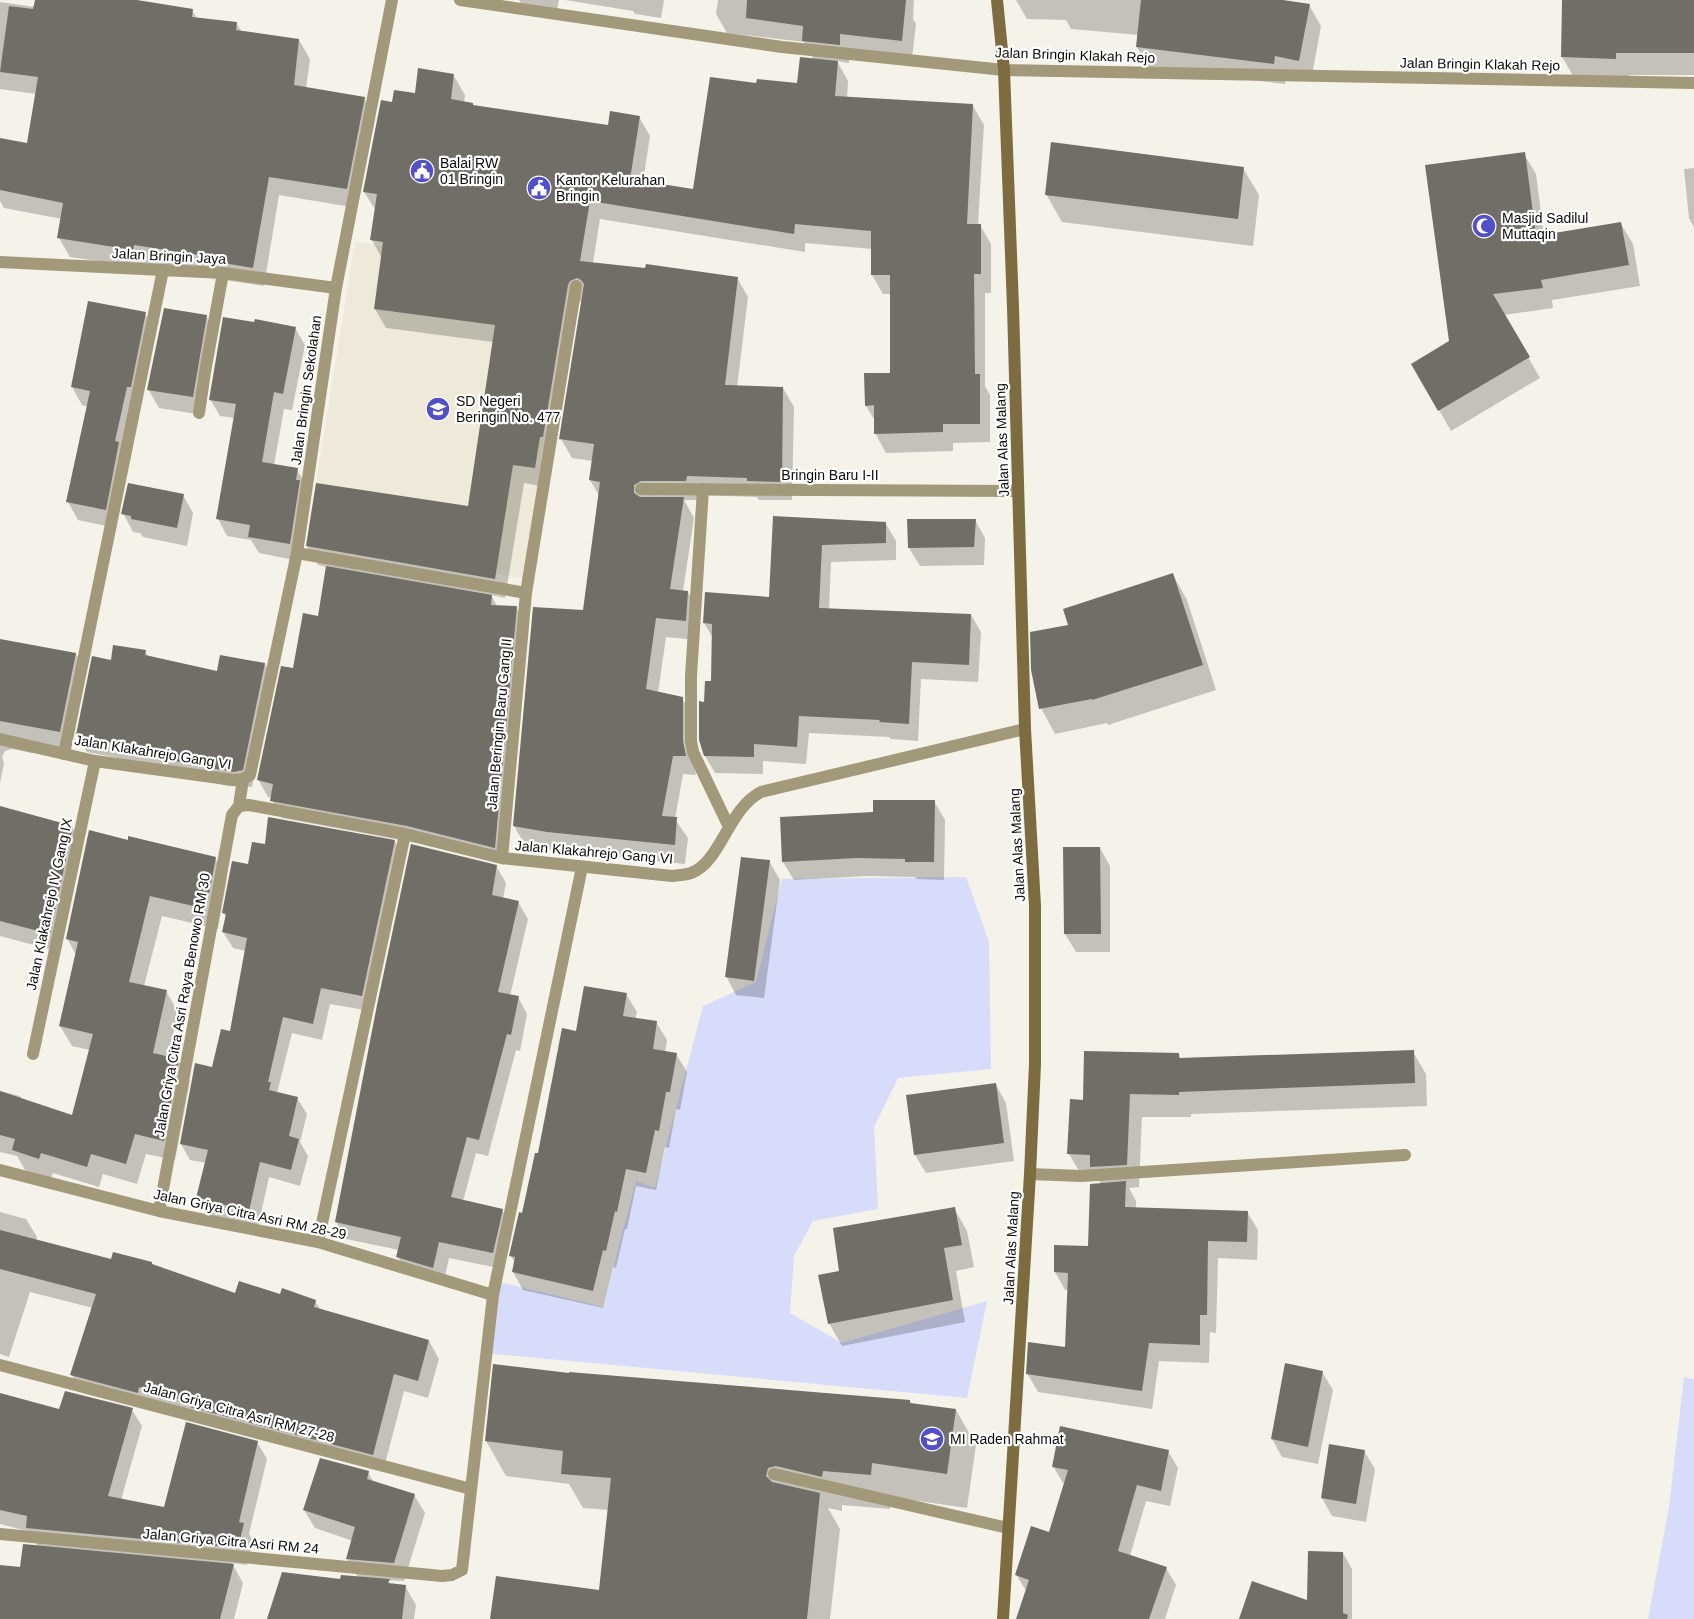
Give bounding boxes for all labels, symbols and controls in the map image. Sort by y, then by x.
street label: Jalan Bringin Klakah Rejo [995,44,1156,66]
street label: Jalan Bringin Klakah Rejo [1400,55,1560,73]
place label: Balai RW 01 Bringin [440,155,503,187]
public building icon: Balai RW 01 Bringin [409,158,435,184]
place label: Kantor Kelurahan Bringin [556,172,665,204]
public building icon: Kantor Kelurahan Bringin [526,175,552,201]
place label: Masjid Sadilul Muttaqin [1502,210,1588,242]
mosque icon: Masjid Sadilul Muttaqin [1471,213,1497,239]
street label: Jalan Bringin Jaya [111,245,227,267]
street label: Jalan Bringin Sekolahan [288,314,324,466]
street label: Jalan Alas Malang [992,383,1012,497]
place label: SD Negeri Beringin No. 477 [456,393,561,425]
school or university icon: SD Negeri Beringin No. 477 [425,396,451,422]
street label: Bringin Baru I-II [781,467,879,483]
street label: Jalan Beringin Baru Gang II [484,638,514,810]
street label: Jalan Klakahrejo Gang VI [73,732,233,772]
street label: Jalan Alas Malang [1006,788,1028,902]
street label: Jalan Klakahrejo IV Gang IX [23,816,75,992]
street label: Jalan Klakahrejo Gang VI [514,837,674,867]
street label: Jalan Griya Citra Asri Raya Benowo RM 30 [151,872,213,1138]
street label: Jalan Griya Citra Asri RM 28-29 [152,1186,348,1242]
street label: Jalan Alas Malang [1000,1191,1022,1305]
street label: Jalan Griya Citra Asri RM 27-28 [142,1379,336,1445]
school or university icon: MI Raden Rahmat [919,1426,945,1452]
place label: MI Raden Rahmat [950,1431,1064,1447]
street label: Jalan Griya Citra Asri RM 24 [142,1525,320,1557]

